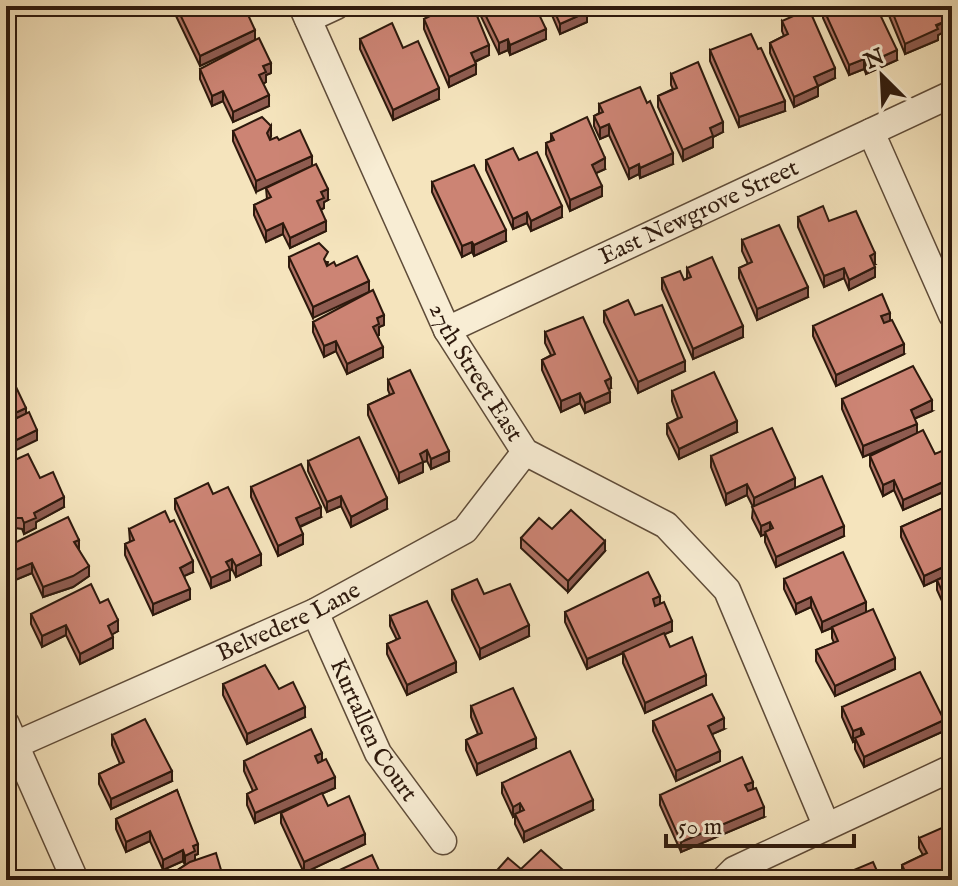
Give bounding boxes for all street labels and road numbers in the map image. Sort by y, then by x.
street label: East Newgrove Street [594,152,804,272]
street label: 27th Street East [422,299,530,448]
street label: Belvedere Lane [212,575,366,669]
street label: Kurtallen Court [322,654,424,808]

